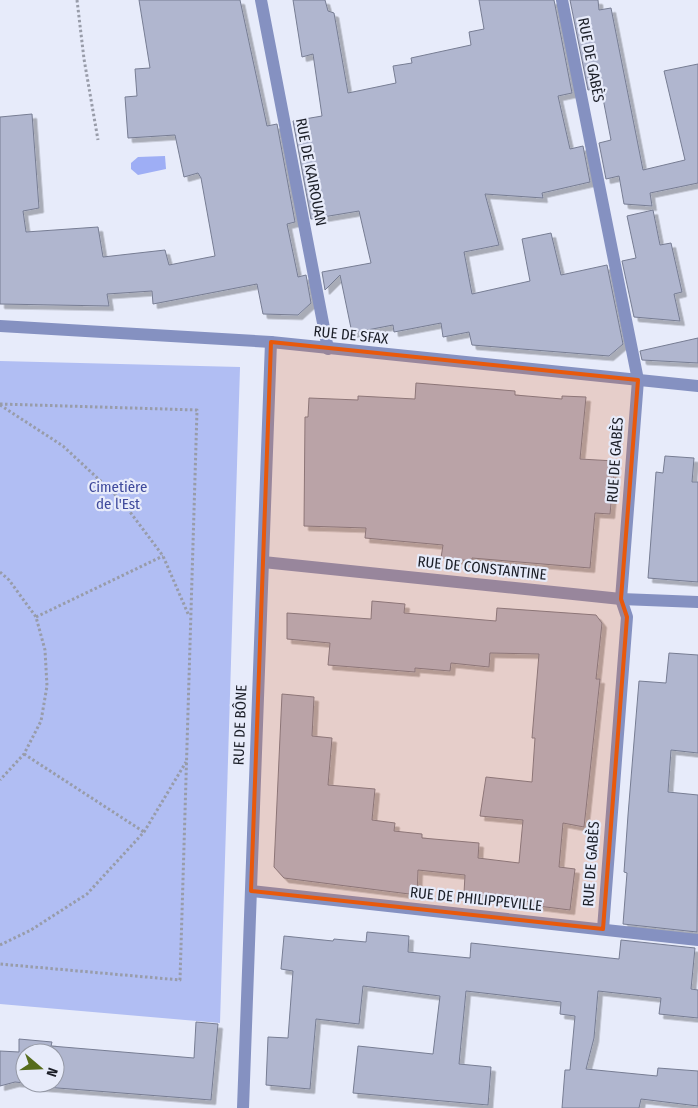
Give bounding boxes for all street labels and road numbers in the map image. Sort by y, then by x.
street label: RUE DE GABÈS [574,16,608,104]
street label: RUE DE KAIROUAN [292,116,330,228]
street label: RUE DE SFAX [313,322,390,348]
street label: RUE DE GABÈS [603,417,627,503]
street label: RUE DE CONSTANTINE [416,552,548,584]
street label: RUE DE BÔNE [230,684,250,766]
street label: RUE DE GABÈS [579,821,603,907]
street label: RUE DE PHILIPPEVILLE [409,883,543,915]

